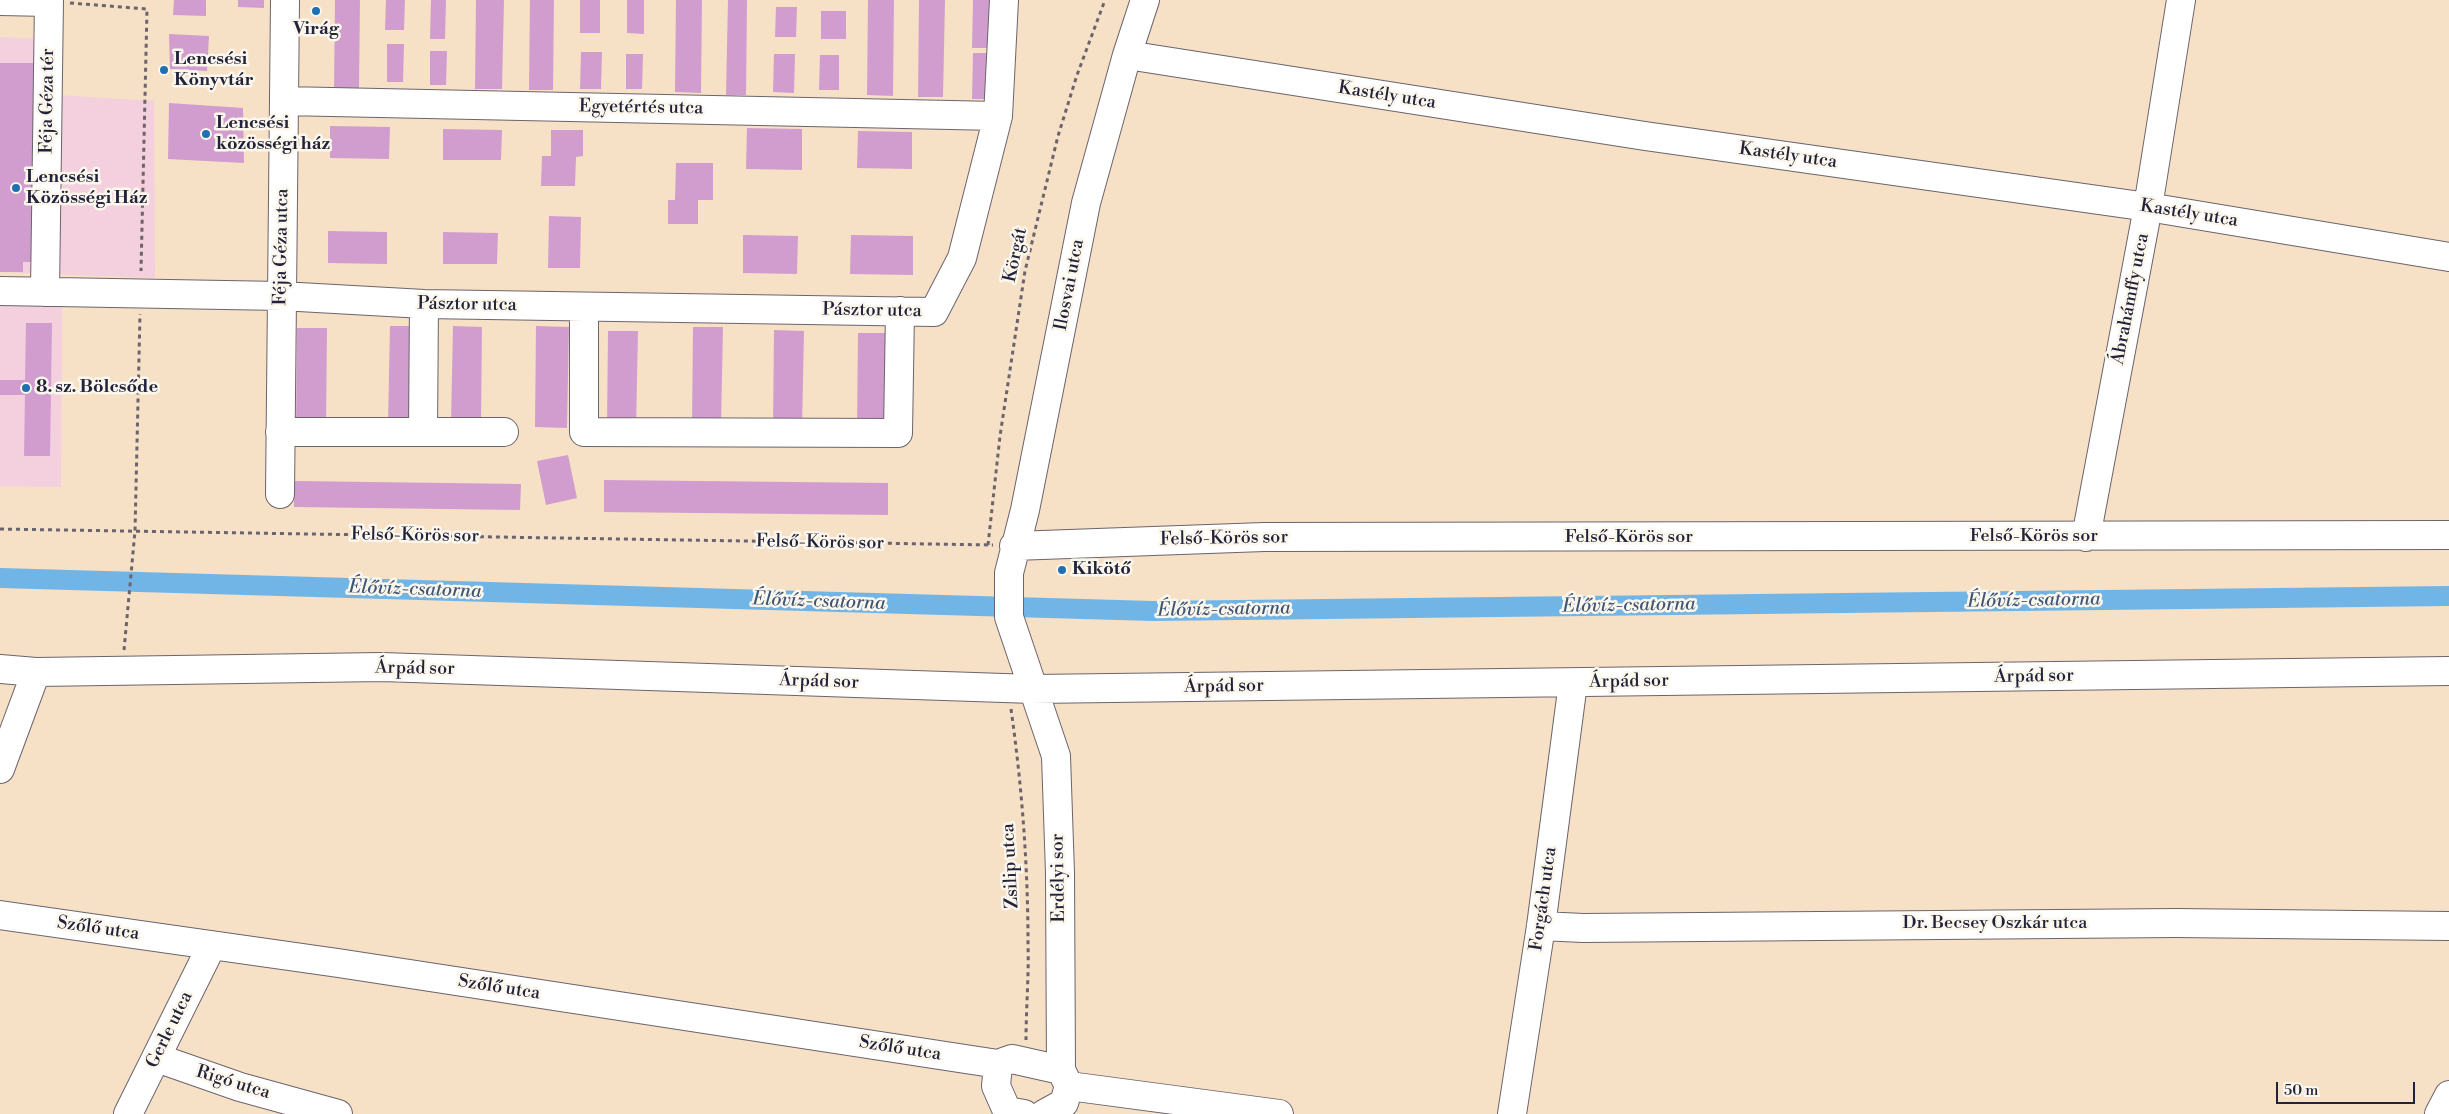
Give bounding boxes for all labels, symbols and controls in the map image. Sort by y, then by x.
marker: Virág [310,5,322,17]
place label: Virág [293,19,339,41]
street label: Féja Géza tér [36,48,60,154]
place label: Lencsési Könyvtár [174,49,254,92]
marker: Lencsési Könyvtár [158,64,170,76]
street label: Kastély utca [1337,78,1437,114]
street label: Egyetértés utca [579,96,703,120]
place label: Lencsési közösségi ház [216,113,330,156]
marker: Lencsési közösségi ház [200,128,212,140]
street label: Kastély utca [1738,138,1838,174]
place label: Lencsési Közösségi Ház [26,167,147,210]
marker: Lencsési Közösségi Ház [10,182,22,194]
street label: Féja Géza utca [270,188,294,306]
street label: Kastély utca [2139,196,2239,232]
street label: Körgát [1000,226,1032,284]
street label: Ábrahámffy utca [2108,231,2154,367]
street label: Ilosvai utca [1051,237,1089,333]
street label: Pásztor utca [417,293,517,317]
street label: Pásztor utca [822,299,922,323]
place label: 8. sz. Bölcsőde [36,377,158,399]
marker: 8. sz. Bölcsőde [20,382,32,394]
street label: Felső-Körös sor [351,524,479,548]
street label: Felső-Körös sor [1970,526,2098,548]
street label: Felső-Körös sor [1160,527,1288,551]
street label: Felső-Körös sor [1565,527,1693,549]
street label: Felső-Körös sor [756,531,884,555]
place label: Kikötő [1072,559,1131,581]
marker: Kikötő [1056,564,1068,576]
water label: Élővíz-csatorna [348,576,482,604]
water label: Élővíz-csatorna [752,588,886,616]
water label: Élővíz-csatorna [1967,588,2101,614]
water label: Élővíz-csatorna [1562,593,1696,619]
water label: Élővíz-csatorna [1157,597,1291,623]
street label: Árpád sor [375,658,455,680]
street label: Árpád sor [1994,666,2074,688]
street label: Árpád sor [779,670,859,694]
street label: Árpád sor [1589,671,1669,693]
street label: Árpád sor [1184,676,1264,698]
street label: Zsilip utca [998,823,1024,909]
street label: Erdélyi sor [1047,833,1071,923]
street label: Forgách utca [1526,846,1562,952]
street label: Szőlő utca [55,913,141,945]
street label: Dr. Becsey Oszkár utca [1903,913,2087,935]
street label: Szőlő utca [456,971,542,1005]
street label: Gerle utca [142,988,198,1072]
street label: Szőlő utca [857,1032,943,1066]
street label: Rigó utca [193,1062,273,1104]
scale bar [2279,1072,2418,1104]
text: 50 m [2284,1081,2318,1100]

